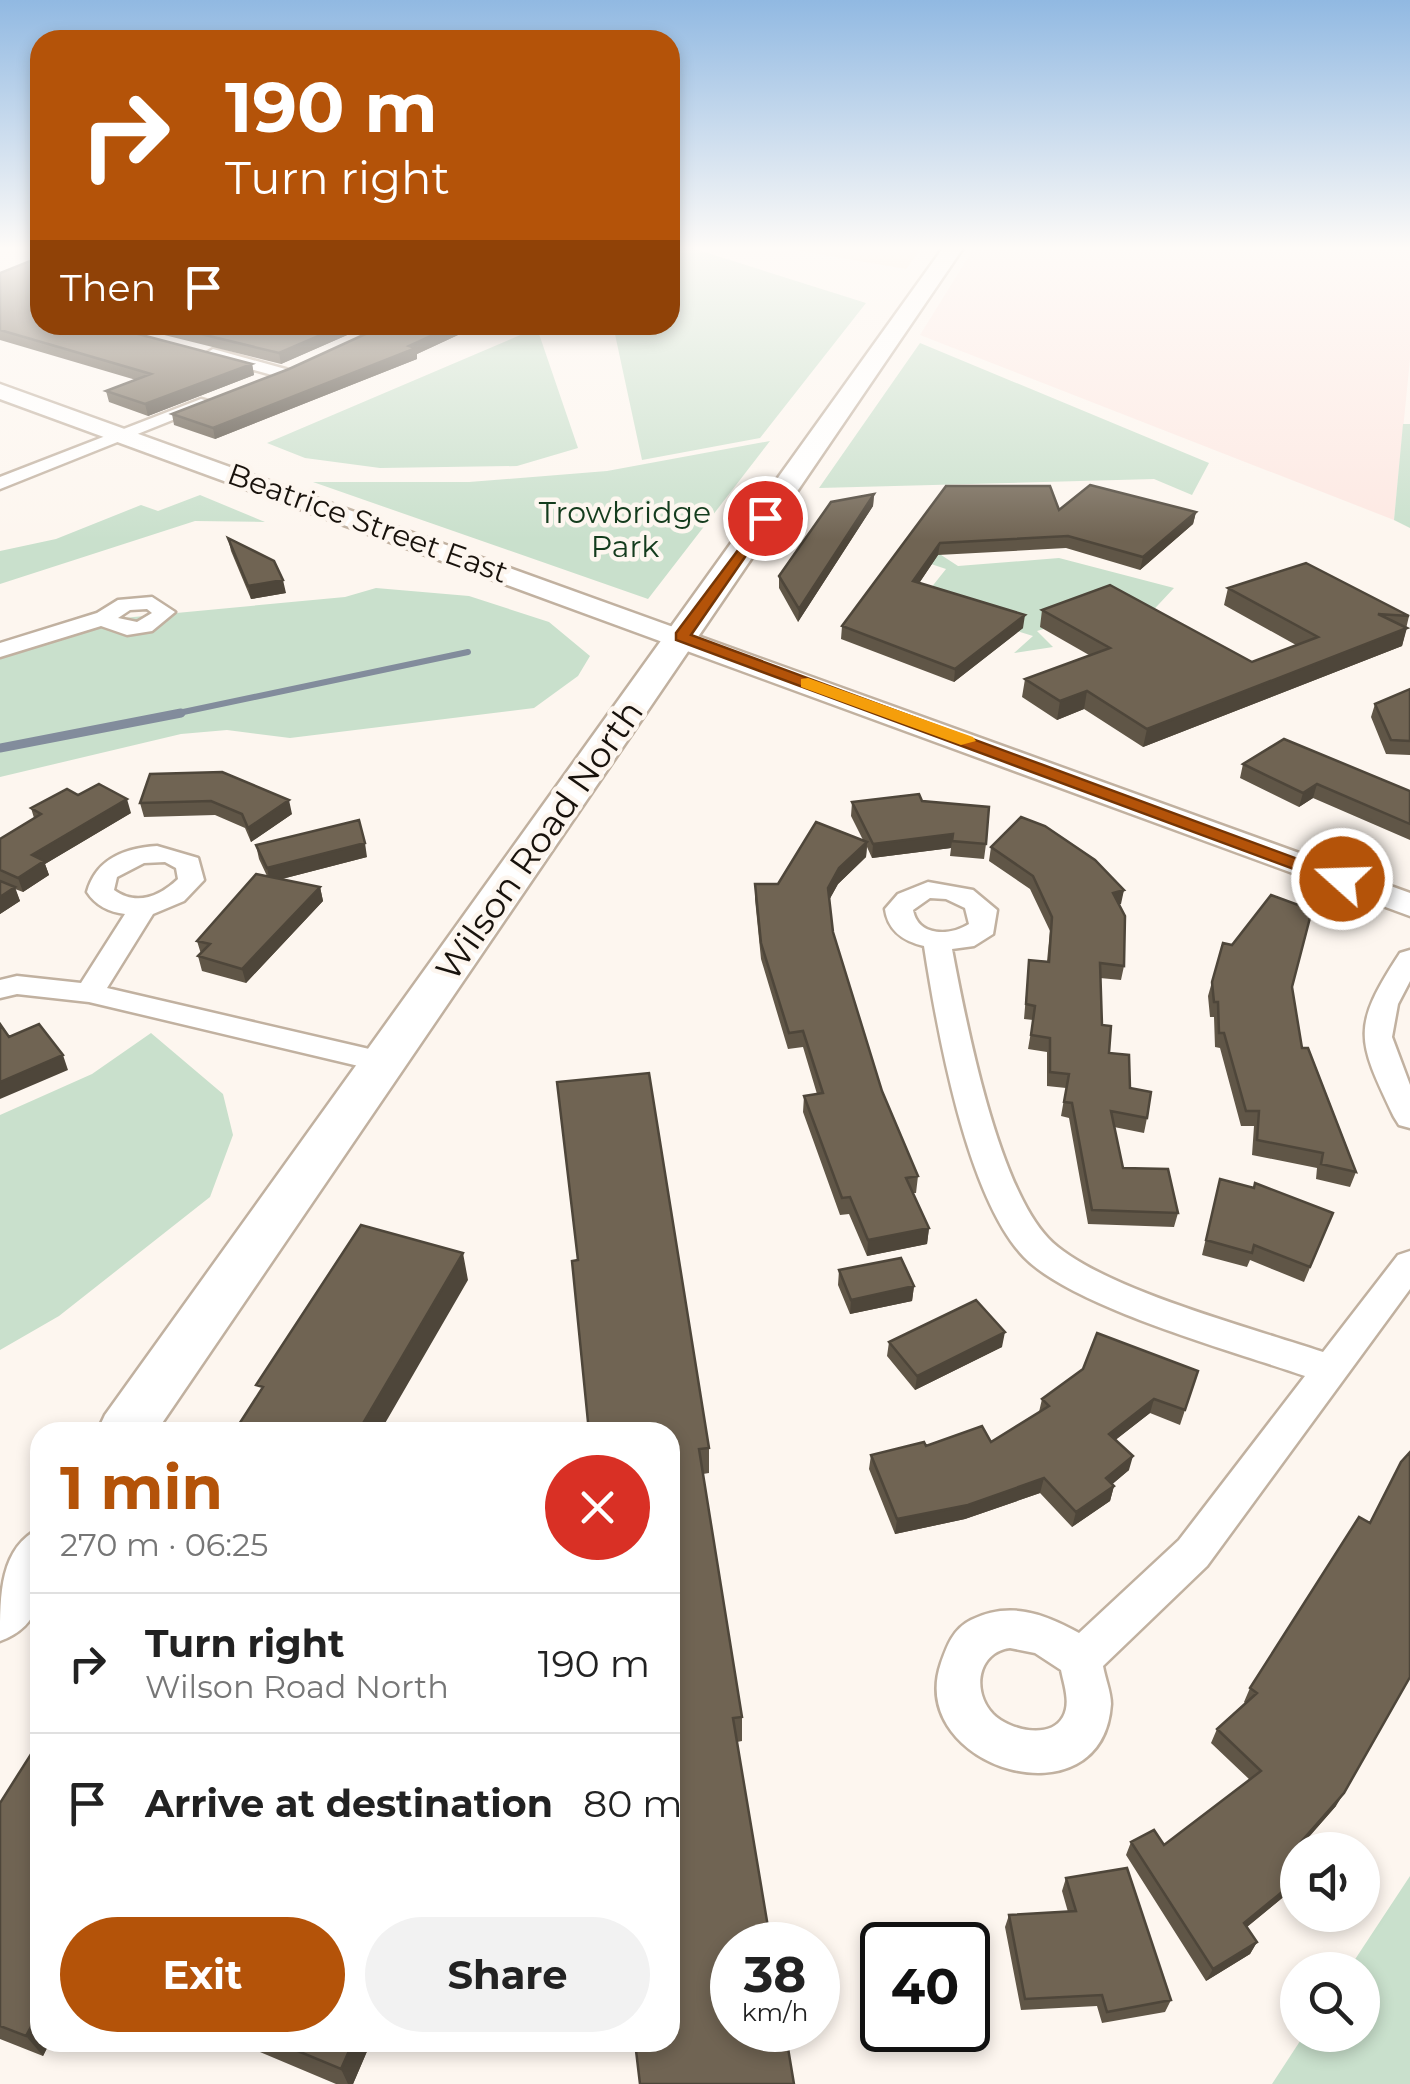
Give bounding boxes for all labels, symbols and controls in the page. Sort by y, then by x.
text: 190 m [225,64,438,150]
icon: right [60,70,190,200]
text: Turn right [225,150,450,205]
icon: arrive [176,260,231,315]
text: Then [60,264,156,311]
street label: Beatrice Street East [223,455,513,591]
pin [723,476,808,561]
icon: arrive [738,491,793,546]
park label: Trowbridge Park [539,494,711,565]
street label: Wilson Road North [426,691,652,989]
position arrow [1290,827,1394,931]
text: 1 min [60,1451,223,1524]
button: close [545,1455,650,1560]
text: 270 m · 06:25 [60,1525,268,1564]
text: Turn right [145,1620,344,1667]
icon: right [60,1636,115,1691]
text: 190 m [538,1640,650,1687]
text: Wilson Road North [145,1667,449,1706]
icon: arrive [60,1776,115,1831]
text: Arrive at destination [145,1780,553,1827]
text: 80 m [583,1780,683,1827]
map controls [1280,1832,1380,2052]
button: sound [1280,1832,1380,1932]
button: Exit [60,1917,345,2032]
button: Share [365,1917,650,2032]
speed limit sign: 40 [860,1922,990,2052]
text: 38 [744,1944,806,2005]
button: search [1280,1952,1380,2052]
text: km/h [742,1997,808,2027]

